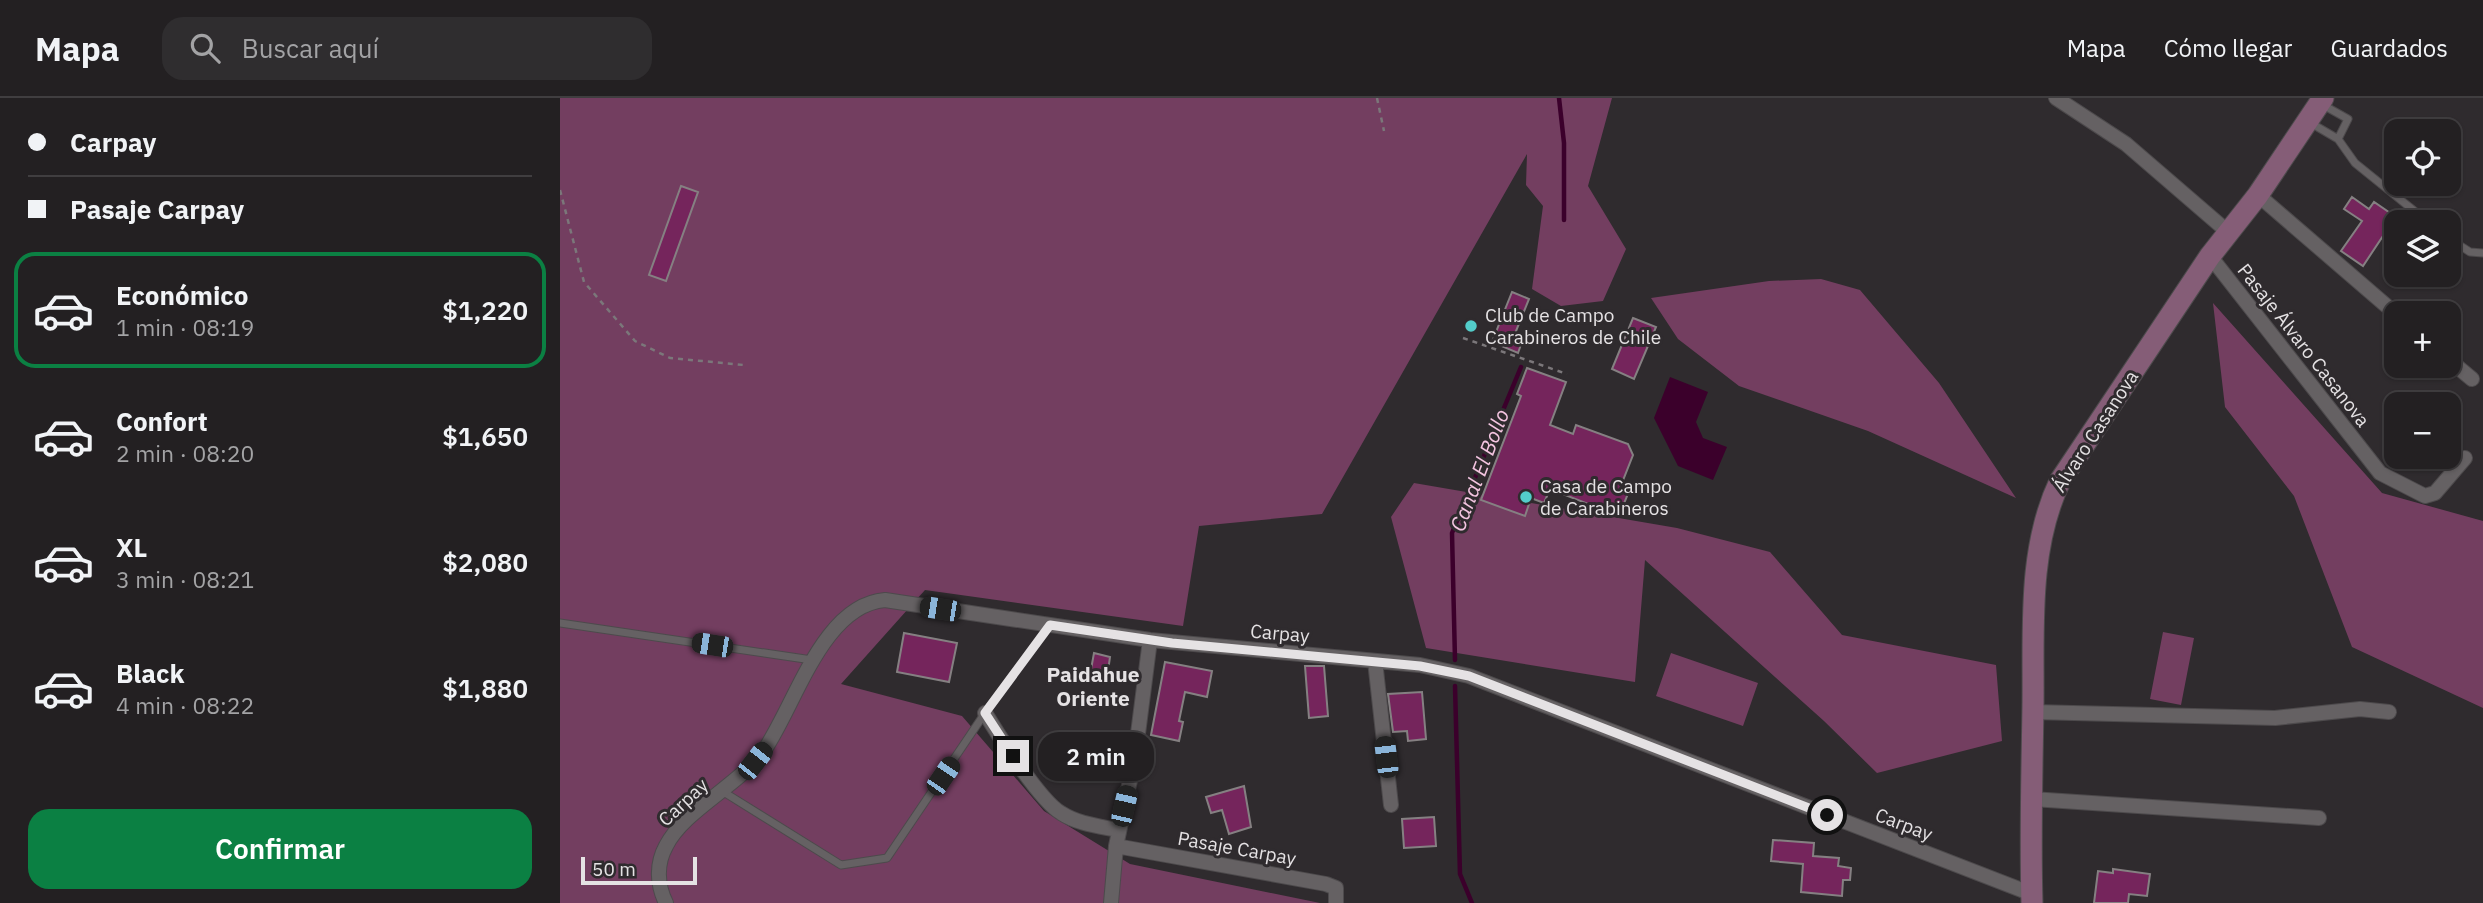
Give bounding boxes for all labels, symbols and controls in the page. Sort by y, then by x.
search box [162,17,652,80]
text: Mapa [35,27,120,70]
icon: search [186,29,224,67]
text: Buscar aquí [242,31,379,65]
text: Mapa [2067,32,2126,64]
text: Cómo llegar [2164,32,2292,64]
text: Guardados [2330,32,2448,64]
map controls [2384,119,2461,469]
button: locate [2384,119,2461,196]
text: Carpay [70,125,156,159]
text: Pasaje Carpay [70,192,244,226]
button: layers [2384,210,2461,287]
street label: Pasaje Álvaro Casanova [2233,258,2375,432]
text: Económico [116,278,248,312]
icon: car [32,279,95,342]
text: $1,220 [442,293,528,327]
button: + [2384,301,2461,378]
place label: Club de Campo Carabineros de Chile [1485,303,1661,349]
text: 1 min · 08:19 [116,312,254,342]
marker: Club de Campo Carabineros de Chile [1463,318,1479,334]
street label: Álvaro Casanova [2047,366,2143,496]
button: − [2384,392,2461,469]
text: Confort [116,404,208,438]
icon: car [32,405,95,468]
water label: Canal El Bollo [1443,405,1515,535]
text: $1,650 [442,419,528,453]
text: 2 min · 08:20 [116,438,254,468]
place label: Casa de Campo de Carabineros [1540,474,1672,520]
marker: Casa de Campo de Carabineros [1518,489,1534,505]
text: XL [116,530,147,564]
icon: car [32,531,95,594]
text: $2,080 [442,545,528,579]
text: 3 min · 08:21 [116,564,254,594]
car [918,595,963,623]
street label: Carpay [1249,618,1311,648]
car [690,631,735,659]
text: Black [116,656,184,690]
icon: car [32,657,95,720]
district label: Paidahue Oriente [1047,660,1140,712]
text: $1,880 [442,671,528,705]
text: 4 min · 08:22 [116,690,254,720]
callout: 2 min [1037,732,1153,780]
car [1374,735,1399,779]
car [734,738,777,784]
route end [997,740,1029,772]
text: 2 min [1066,741,1126,771]
car [923,753,964,799]
street label: Carpay [653,773,713,831]
car [1110,783,1139,829]
route start [1811,799,1843,831]
street label: Carpay [1872,802,1937,846]
button: Confirmar [28,809,532,889]
street label: Pasaje Carpay [1176,826,1299,870]
scale bar [581,854,696,886]
text: 50 m [592,857,636,881]

